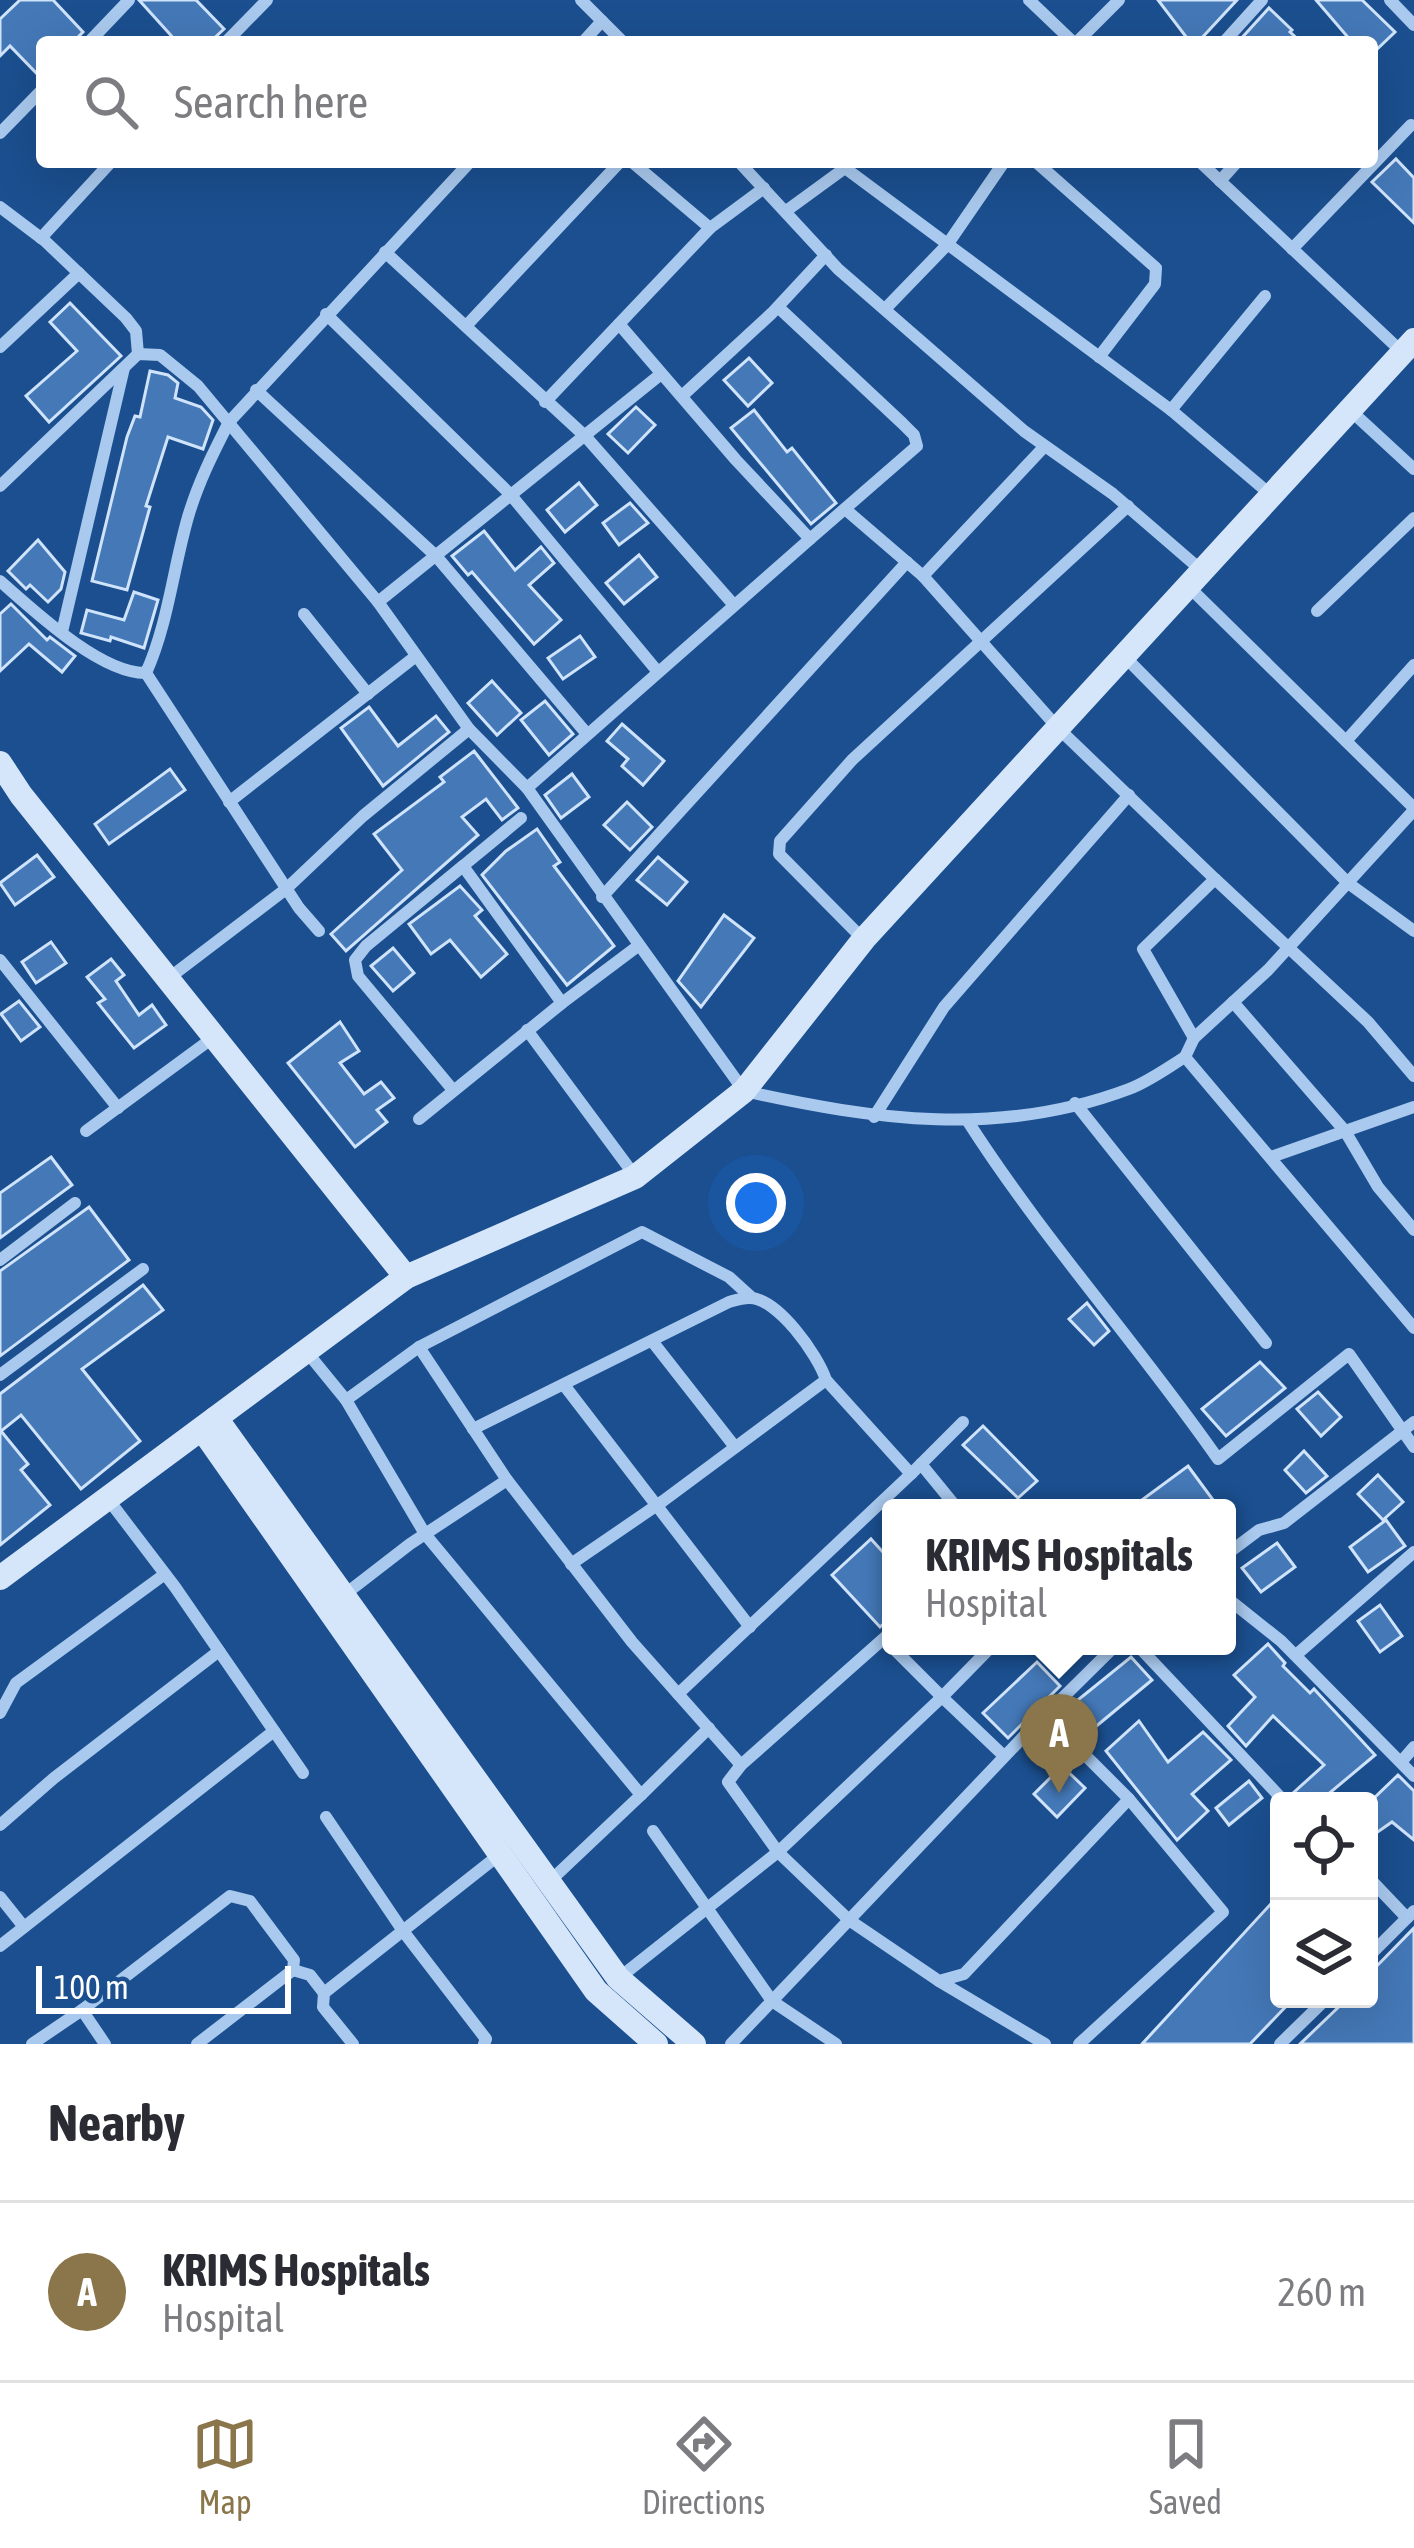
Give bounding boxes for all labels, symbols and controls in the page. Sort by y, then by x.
search box [36,36,1378,168]
icon: search [78,69,144,135]
text: Search here [174,76,368,128]
your location [726,1173,786,1233]
popup [882,1499,1236,1655]
text: KRIMS Hospitals [925,1529,1193,1581]
text: Hospital [925,1581,1047,1625]
pin: A [1020,1694,1098,1793]
map controls [1270,1792,1378,2008]
button: locate [1270,1792,1378,1900]
button: layers [1270,1900,1378,2008]
scale bar [36,1960,291,2013]
text: 100 m [54,1968,129,2006]
text: Nearby [48,2093,185,2152]
text: KRIMS Hospitals [162,2244,430,2296]
text: A [77,2270,97,2314]
text: 260 m [1278,2270,1366,2314]
text: Hospital [162,2296,284,2340]
tab: Map [192,2411,258,2521]
tab: Directions [642,2411,765,2521]
tab: Saved [1149,2411,1222,2521]

